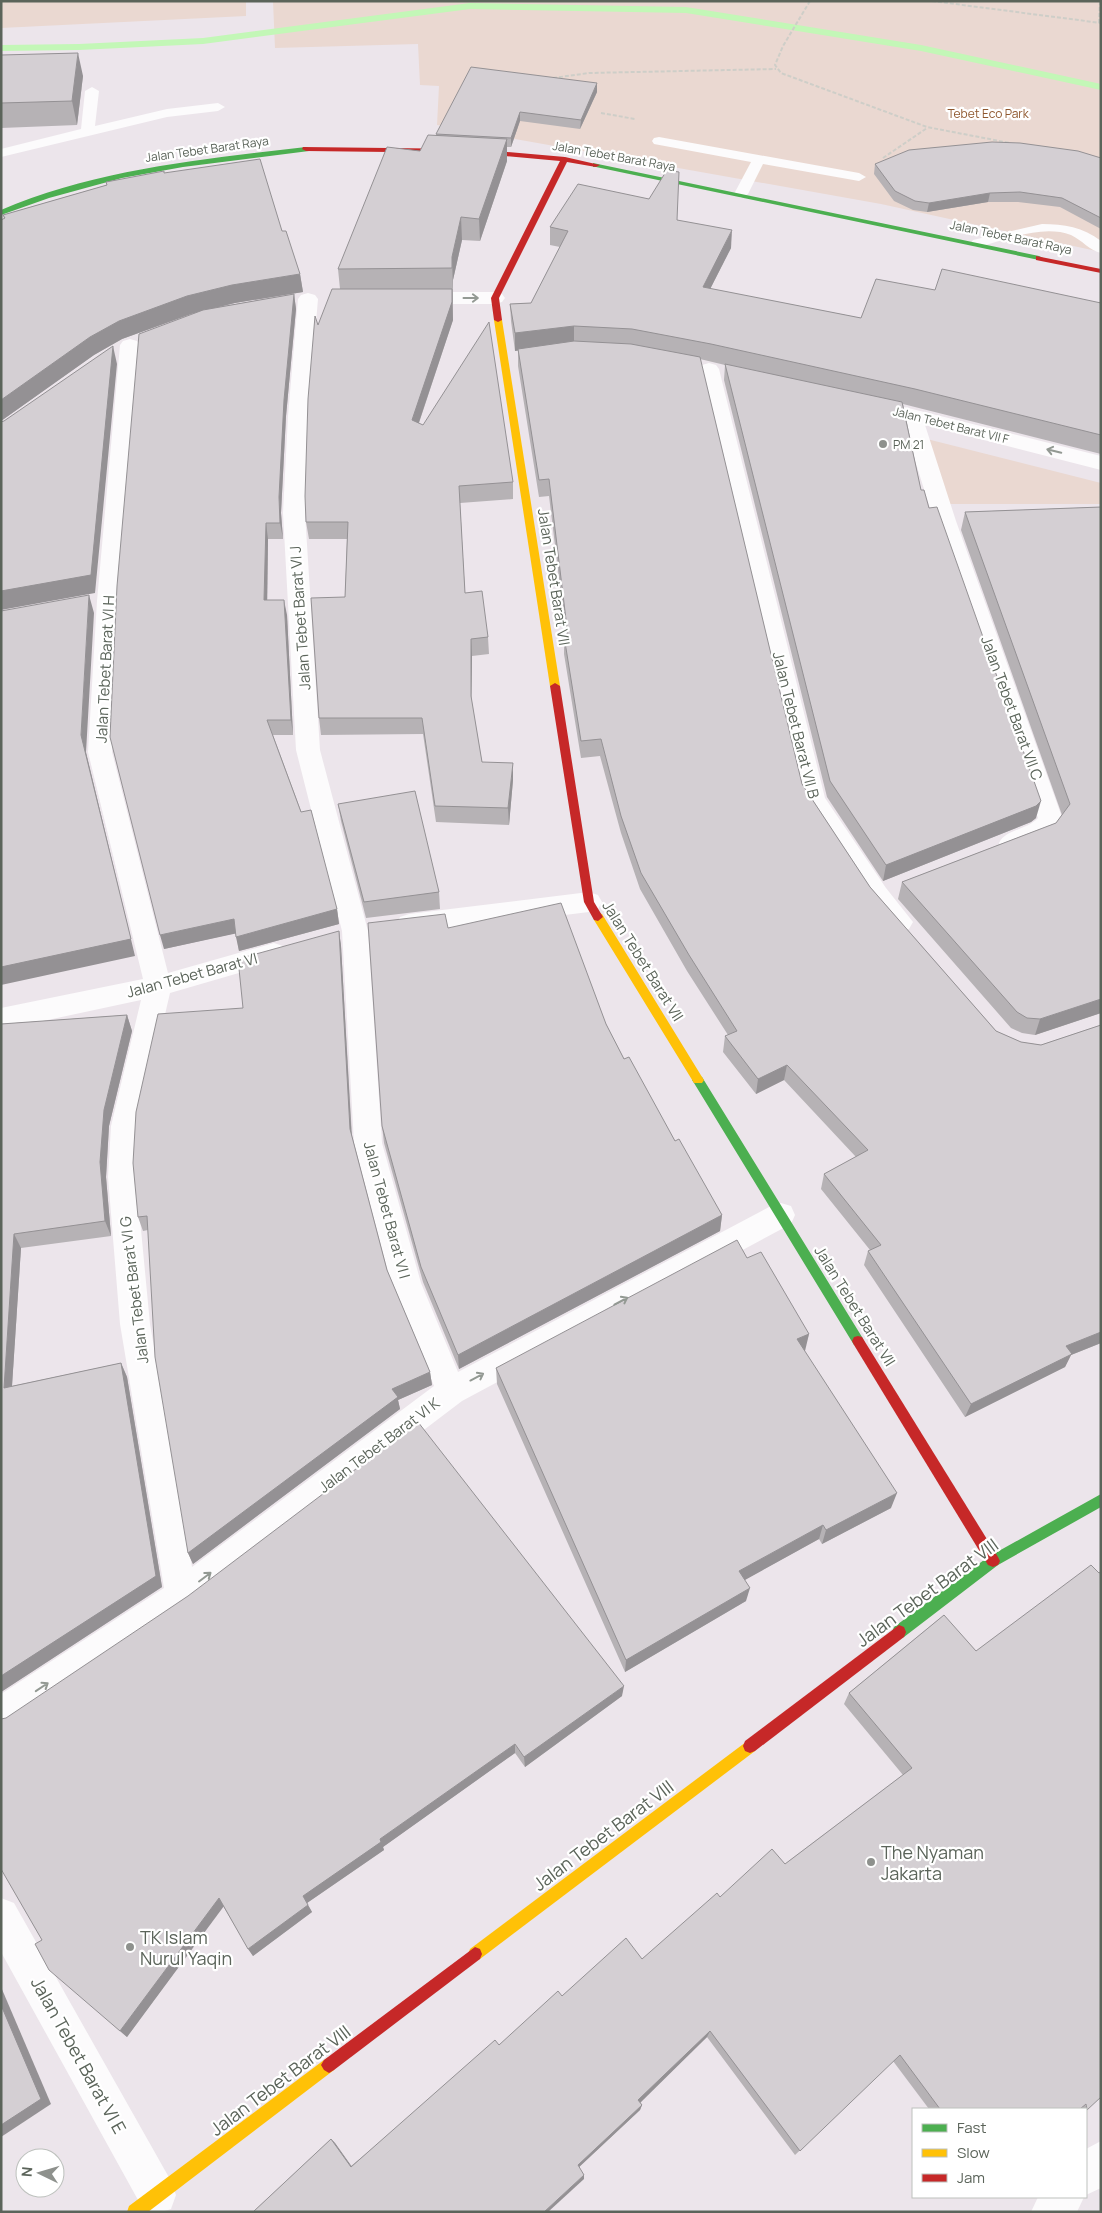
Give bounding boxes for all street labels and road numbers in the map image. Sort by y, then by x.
street label: Jalan Tebet Barat Raya [144,132,270,166]
street label: Jalan Tebet Barat Raya [551,137,677,175]
street label: Jalan Tebet Barat Raya [948,216,1074,258]
street label: Jalan Tebet Barat VII F [891,402,1011,448]
street label: Jalan Tebet Barat VII [533,507,575,647]
street label: Jalan Tebet Barat VI J [284,545,316,691]
street label: Jalan Tebet Barat VI H [91,595,119,743]
street label: Jalan Tebet Barat VII C [976,633,1048,783]
street label: Jalan Tebet Barat VII B [768,649,824,801]
street label: Jalan Tebet Barat VII [597,897,689,1025]
street label: Jalan Tebet Barat VI [124,947,260,1003]
street label: Jalan Tebet Barat VI I [359,1139,415,1281]
street label: Jalan Tebet Barat VI G [114,1215,153,1365]
street label: Jalan Tebet Barat VII [809,1242,901,1370]
street label: Jalan Tebet Barat VI K [314,1392,444,1498]
street label: Jalan Tebet Barat VIII [851,1532,1003,1652]
street label: Jalan Tebet Barat VIII [528,1774,678,1896]
street label: Jalan Tebet Barat VI E [26,1972,132,2138]
street label: Jalan Tebet Barat VIII [205,2019,355,2141]

